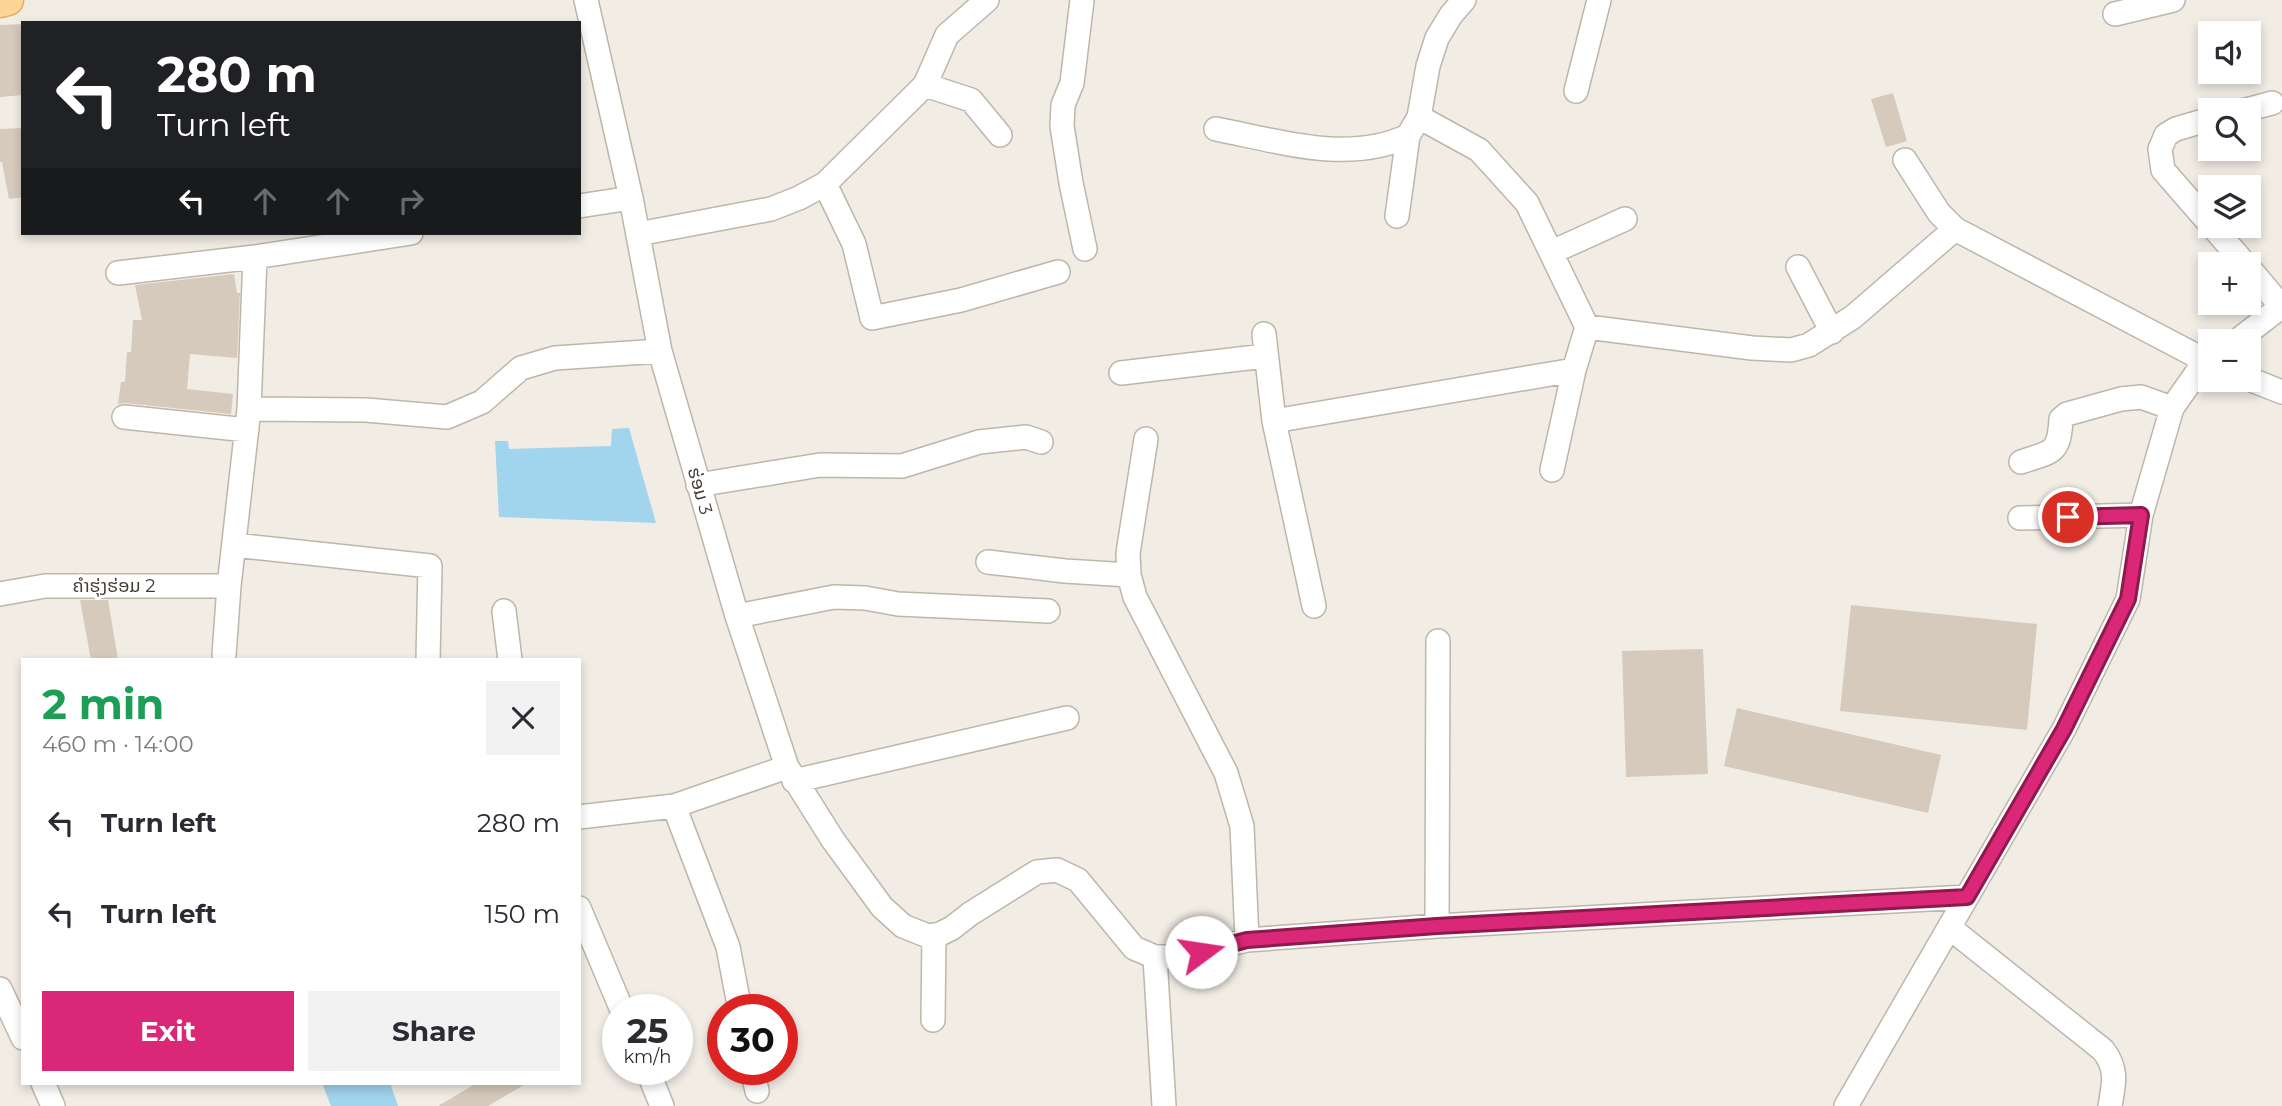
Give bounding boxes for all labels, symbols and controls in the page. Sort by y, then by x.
map controls [2198,21,2261,392]
button: sound [2198,21,2261,84]
text: 280 m [157,45,317,104]
icon: left [42,49,133,140]
button: search [2198,98,2261,161]
text: Turn left [157,105,291,144]
button: layers [2198,175,2261,238]
icon: left [173,182,211,220]
icon: ahead [246,182,284,220]
icon: ahead [319,182,357,220]
icon: right [392,182,430,220]
button: + [2198,252,2261,315]
button: − [2198,329,2261,392]
street label: ຮ່ອມ 3 [683,465,717,517]
pin [2038,487,2098,547]
icon: arrive [2049,498,2087,536]
street label: ຄໍາຮຸ່ງຮ່ອມ 2 [73,575,155,597]
text: 2 min [42,678,164,730]
button: close [486,681,560,755]
text: 460 m · 14:00 [42,730,194,758]
icon: left [42,804,80,842]
text: Turn left [101,807,217,839]
text: 280 m [477,807,560,839]
icon: left [42,895,80,933]
text: Turn left [101,898,217,930]
text: 150 m [484,898,560,930]
position arrow [1164,915,1238,989]
button: Exit [42,991,294,1071]
button: Share [308,991,560,1071]
speed limit sign: 30 [707,994,798,1085]
text: 25 [627,1009,668,1052]
text: km/h [623,1046,672,1068]

